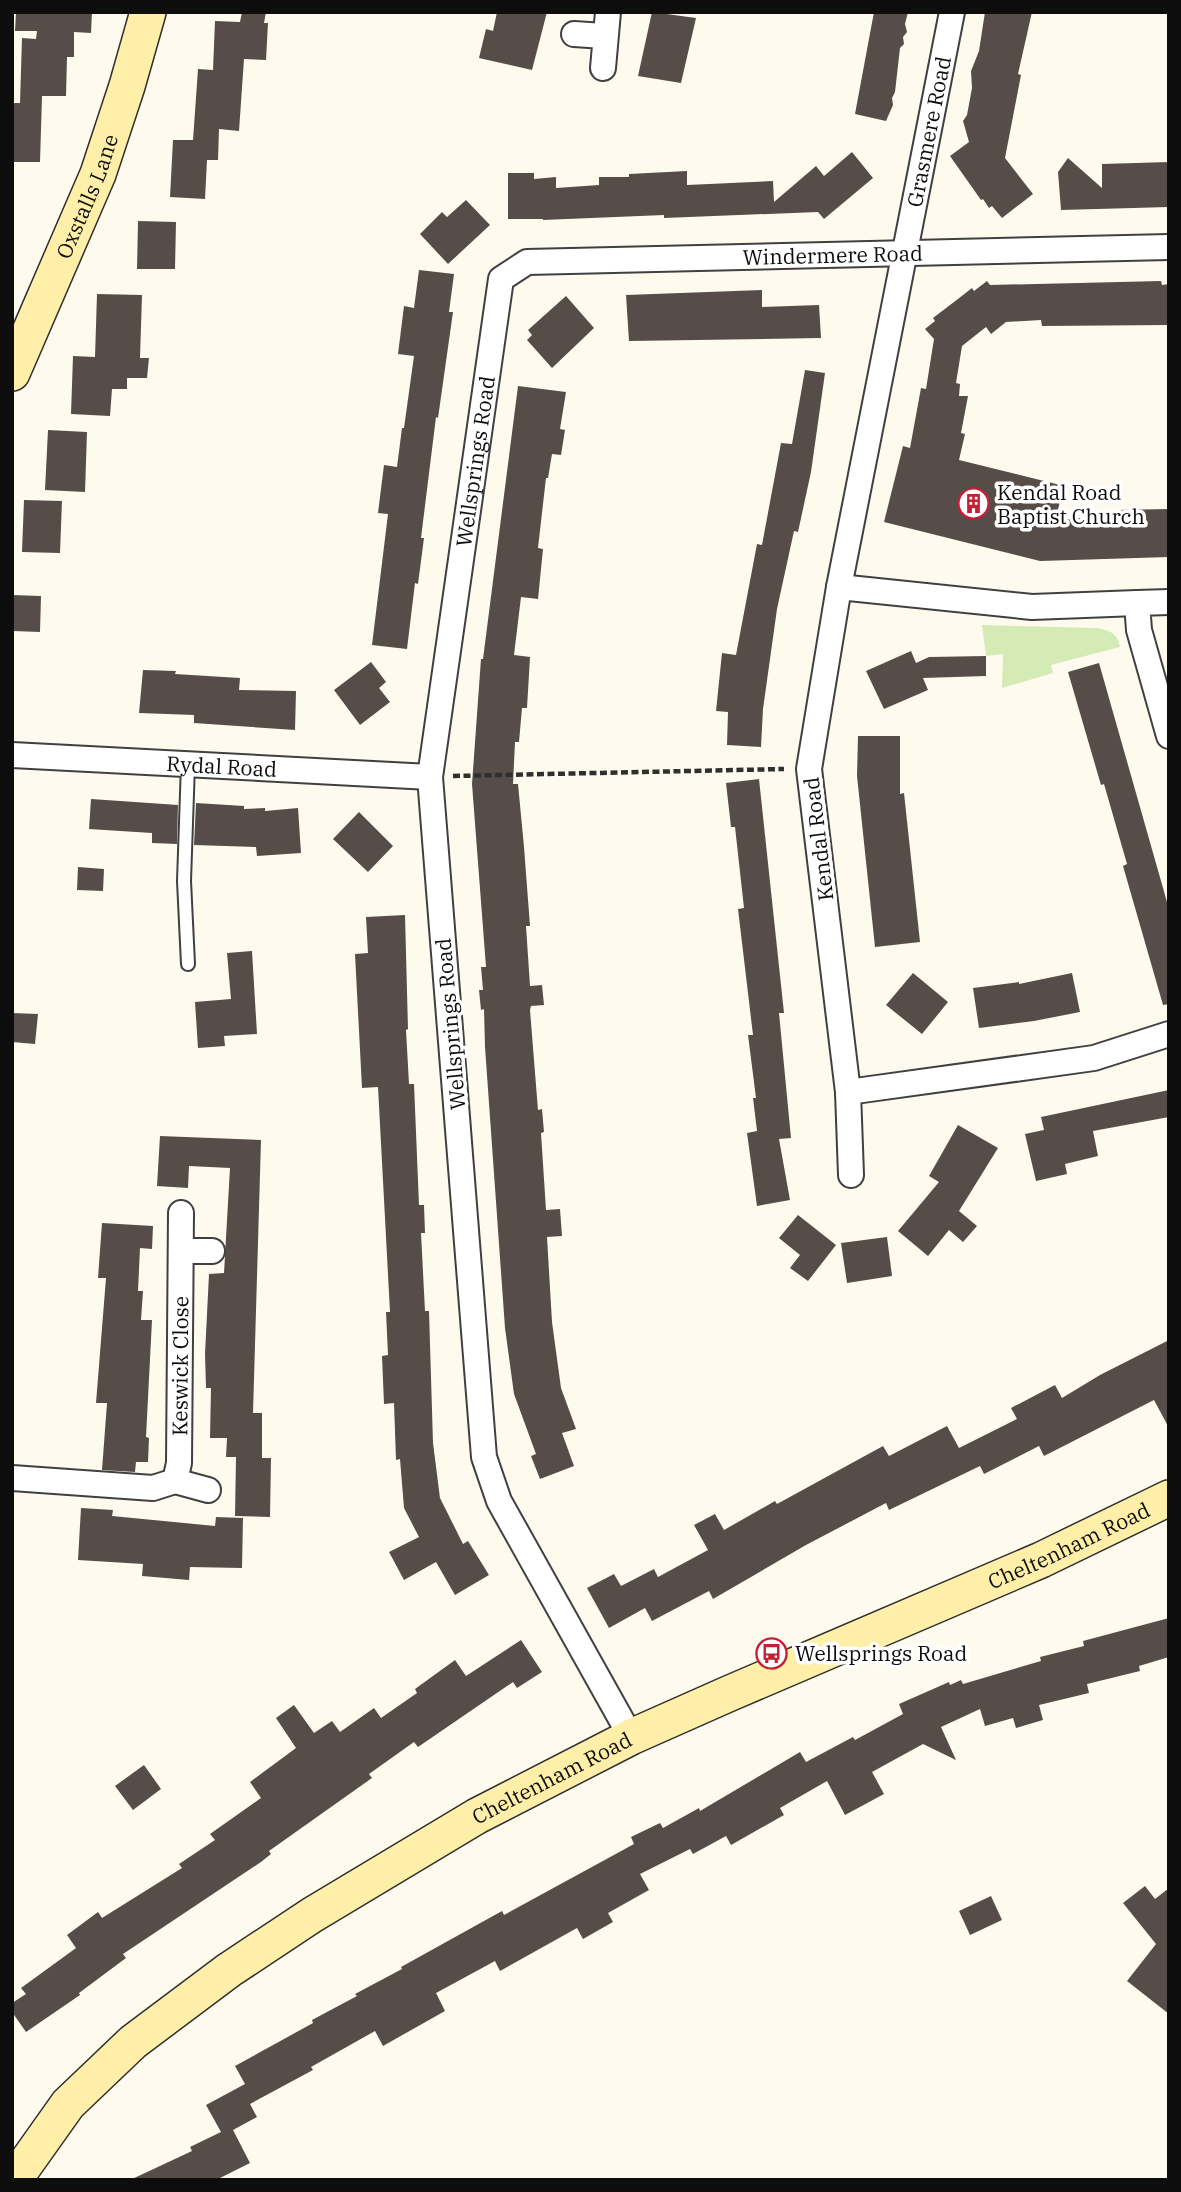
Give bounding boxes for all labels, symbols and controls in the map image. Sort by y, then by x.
street label: Grasmere Road [900,54,957,209]
street label: Oxstalls Lane [49,130,124,263]
street label: Windermere Road [742,239,923,271]
street label: Wellsprings Road [449,374,501,549]
place label: Kendal Road Baptist Church [997,478,1145,530]
building icon: Kendal Road Baptist Church [957,487,991,521]
street label: Rydal Road [166,749,278,783]
street label: Kendal Road [796,775,839,902]
street label: Wellsprings Road [429,937,471,1111]
street label: Keswick Close [165,1296,194,1436]
street label: Cheltenham Road [983,1495,1155,1595]
bus stop icon: Wellsprings Road [755,1636,789,1670]
place label: Wellsprings Road [795,1639,968,1667]
street label: Cheltenham Road [467,1725,637,1830]

